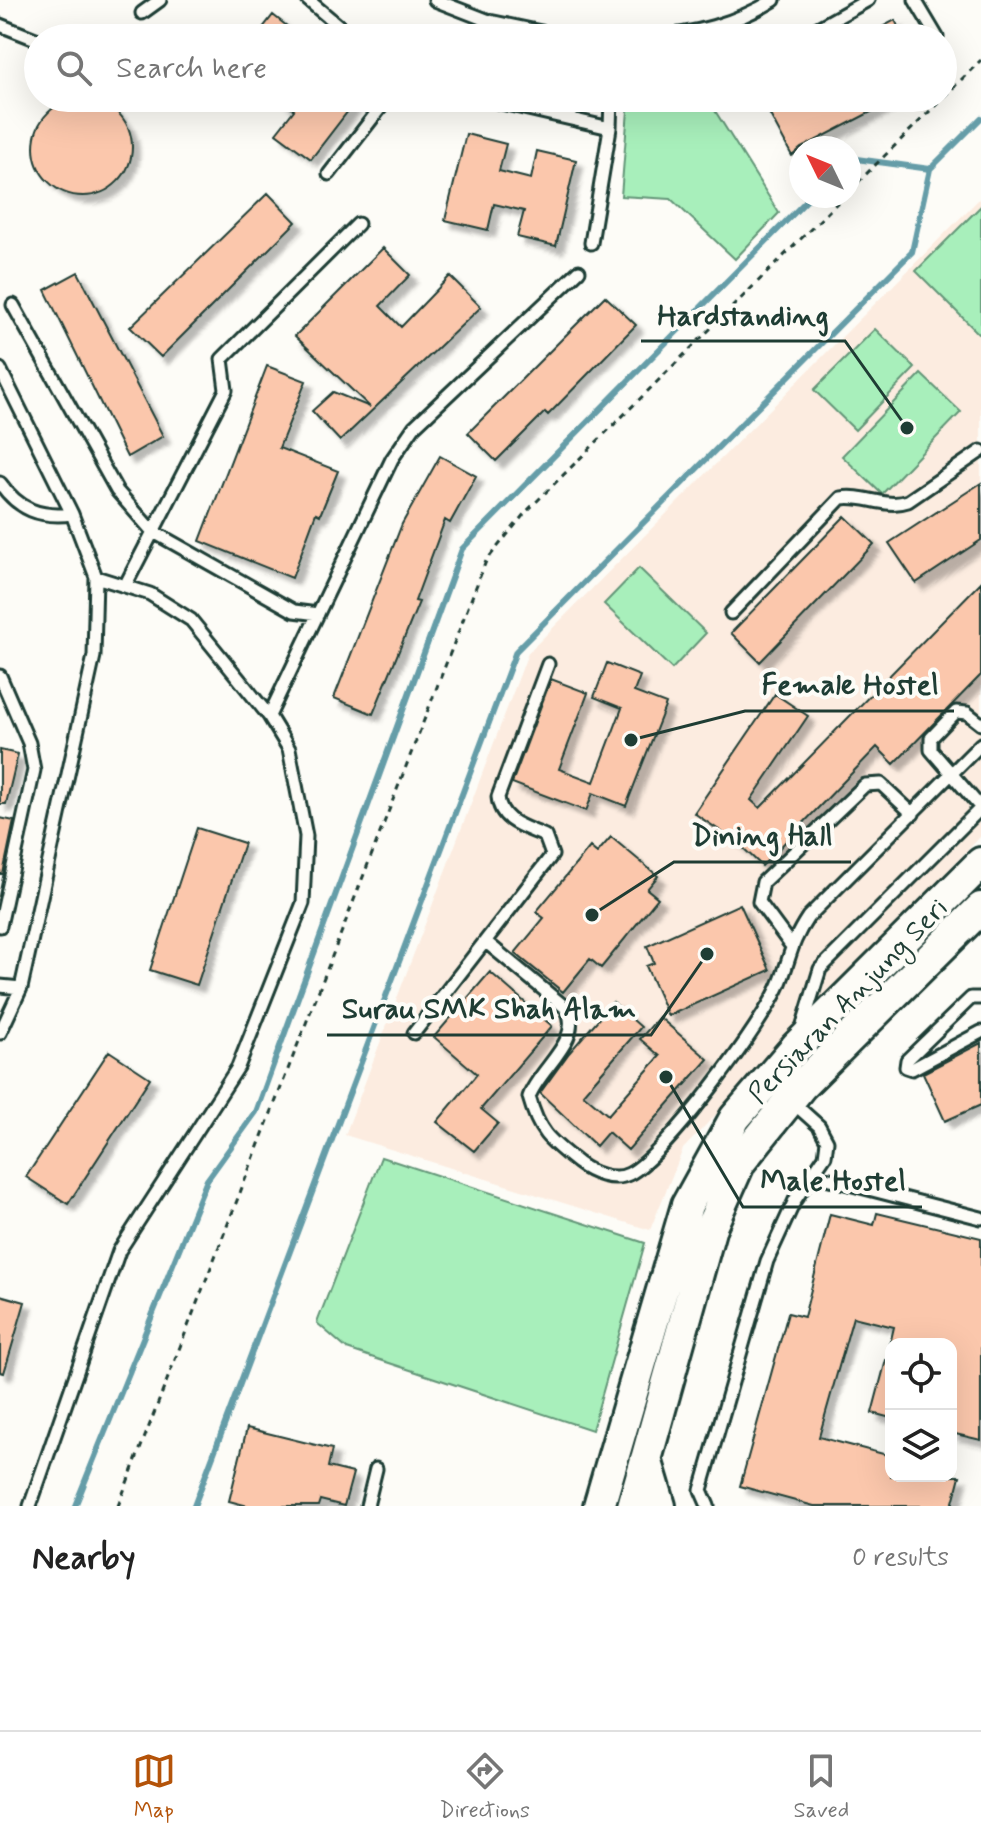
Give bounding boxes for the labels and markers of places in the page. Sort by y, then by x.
callout: Hardstanding [641,287,845,341]
callout: Female Hostel [745,657,954,711]
callout: Dining Hall [674,808,851,862]
callout: Surau SMK Shah Alam [327,981,651,1035]
callout: Male Hostel [743,1153,922,1207]

